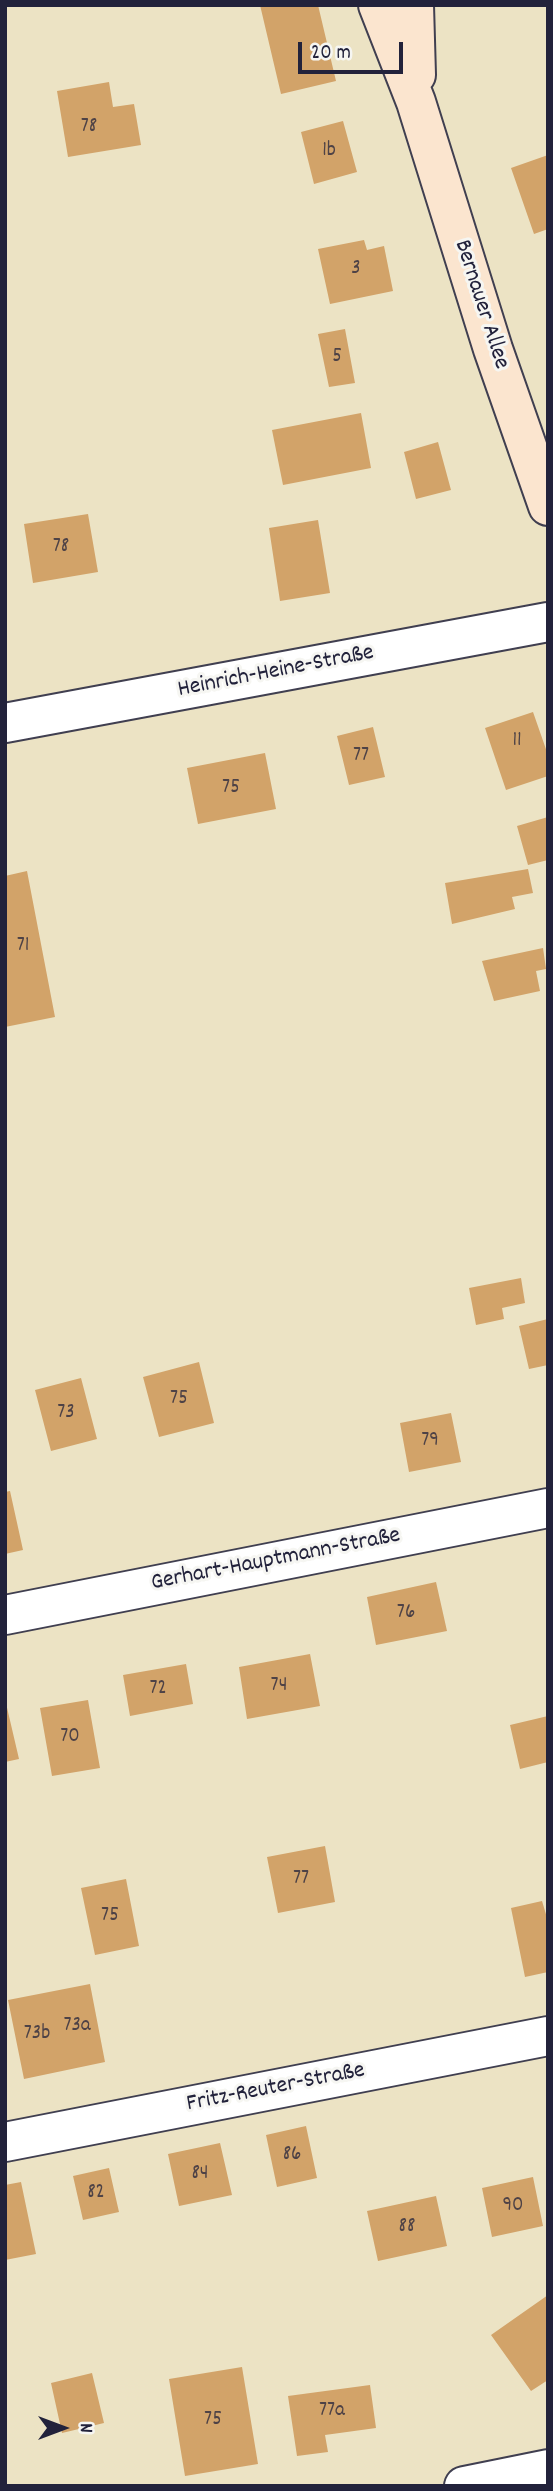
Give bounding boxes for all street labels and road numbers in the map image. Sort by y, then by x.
street label: Bernauer Allee [446,237,514,373]
street label: Heinrich-Heine-Straße [176,640,376,706]
street label: Gerhart-Hauptmann-Straße [149,1523,403,1599]
street label: Fritz-Reuter-Straße [184,2058,368,2120]

